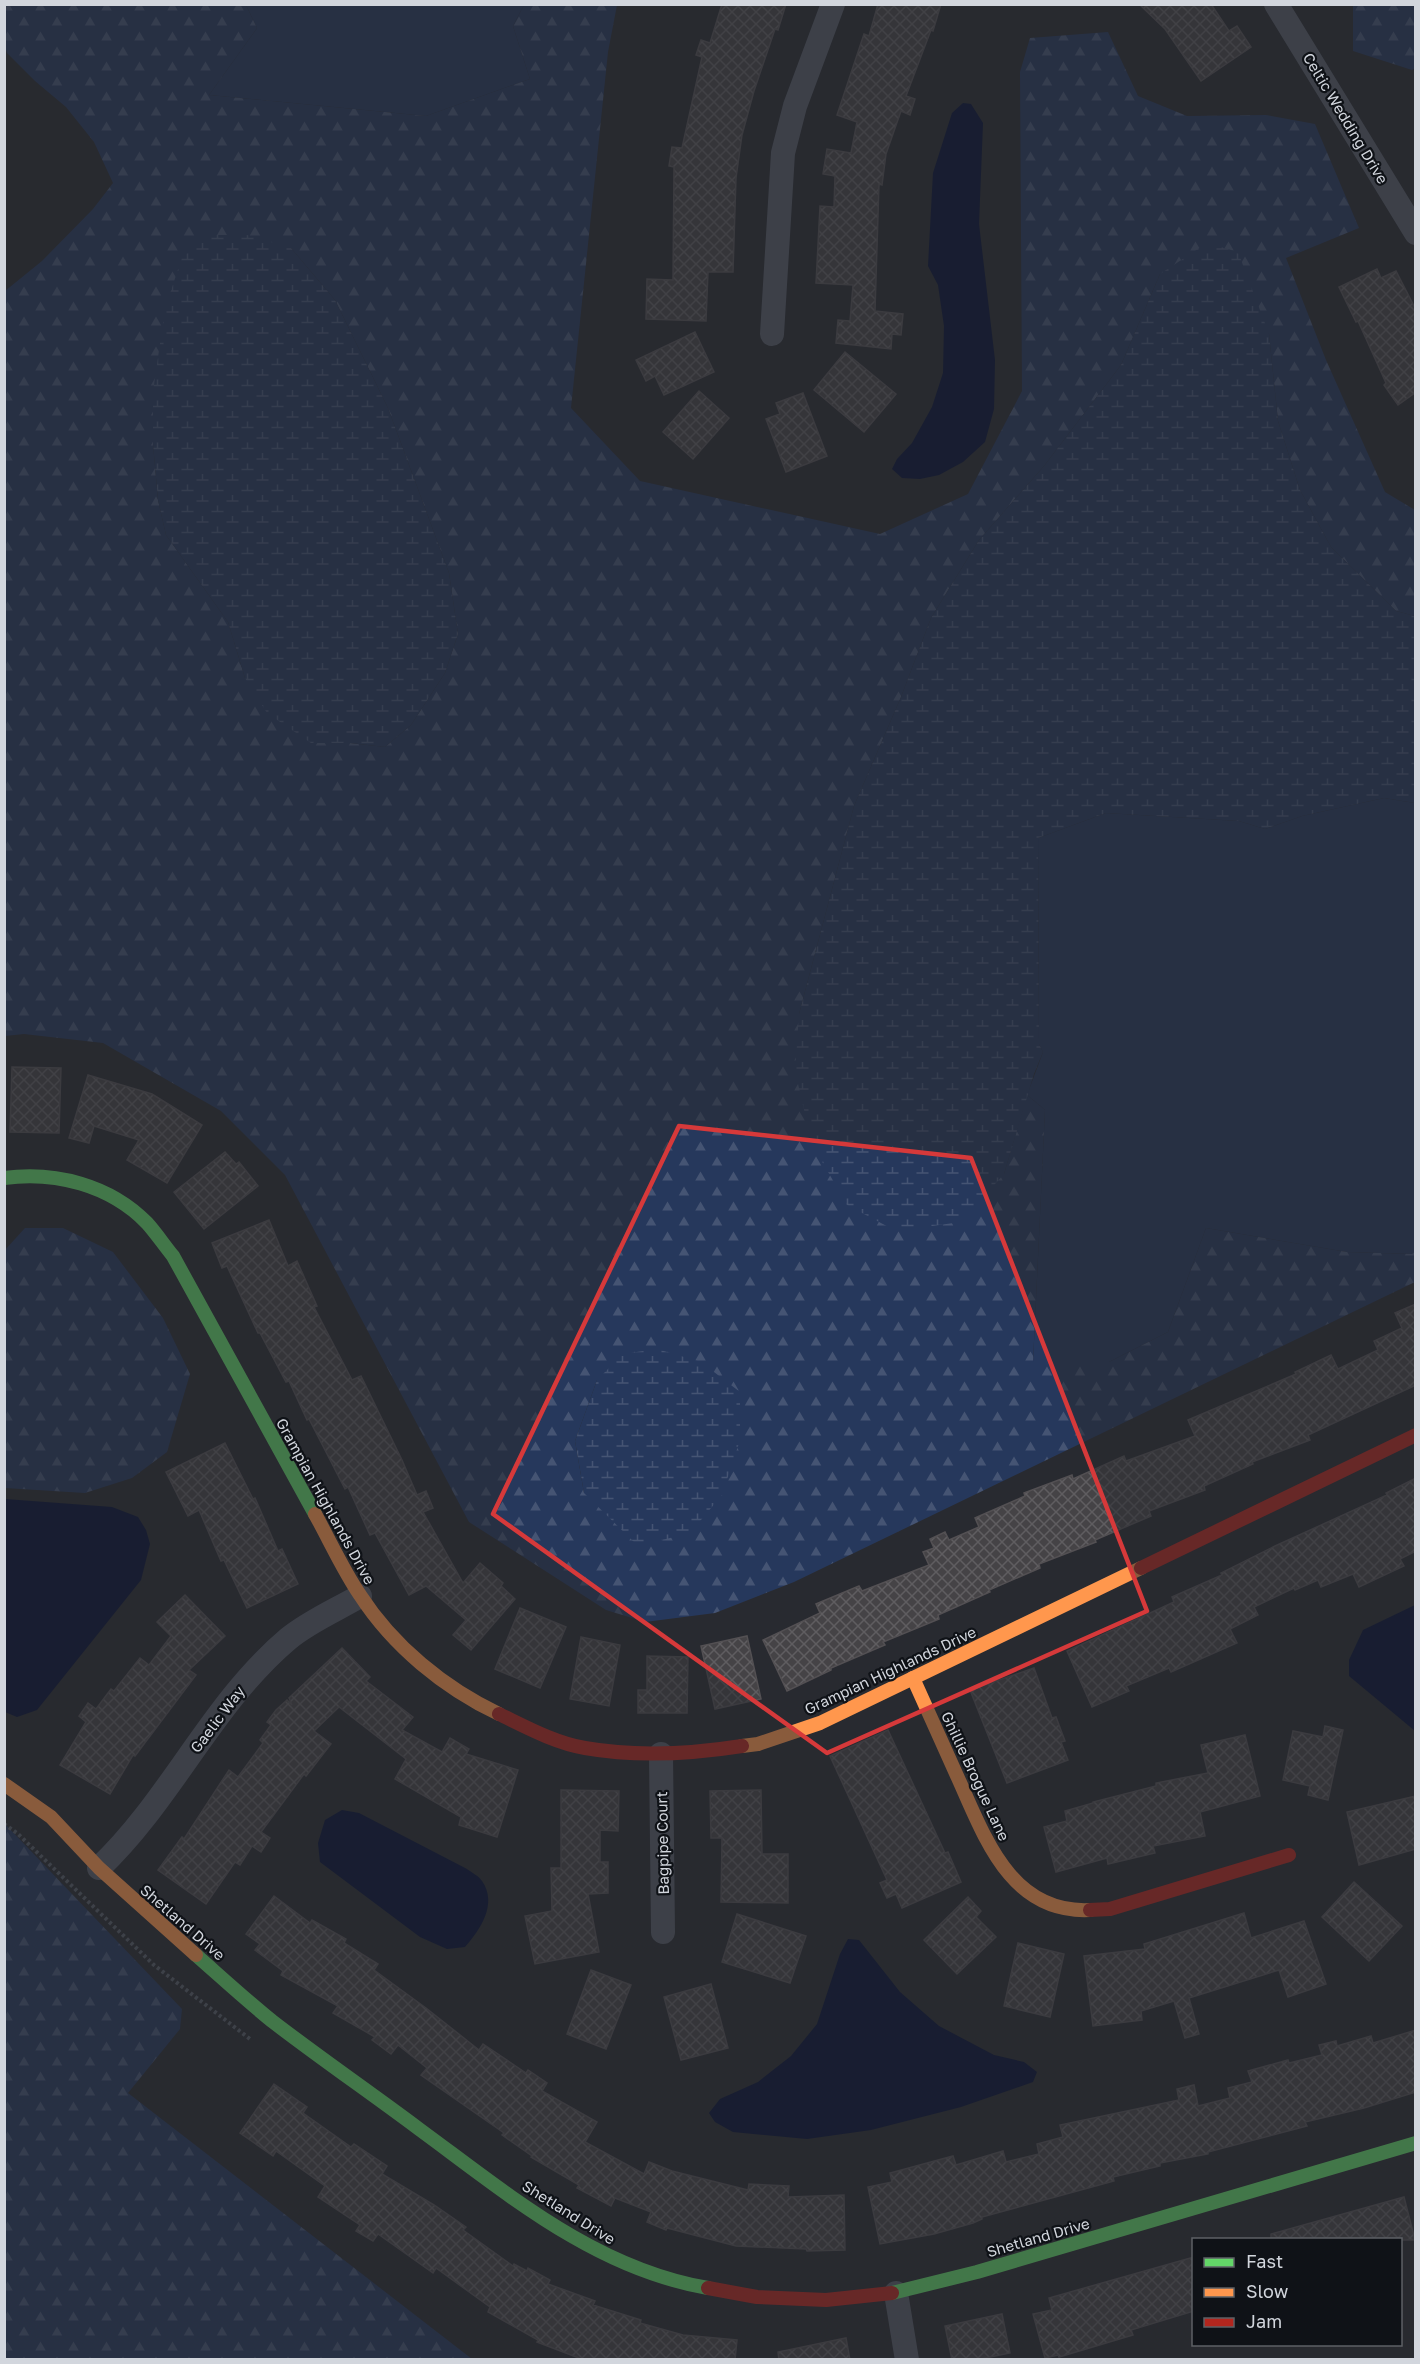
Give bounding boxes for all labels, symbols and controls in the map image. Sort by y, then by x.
street label: Celtic Wedding Drive [1300,49,1392,187]
street label: Grampian Highlands Drive [273,1415,379,1587]
street label: Grampian Highlands Drive [801,1622,979,1718]
street label: Gaelic Way [186,1682,248,1756]
street label: Ghillie Brogue Lane [938,1709,1014,1844]
street label: Bagpipe Court [652,1791,672,1895]
street label: Shetland Drive [137,1880,229,1964]
street label: Shetland Drive [519,2176,619,2248]
street label: Shetland Drive [984,2214,1092,2260]
legend [1192,2238,1402,2346]
text: Fast [1246,2250,1283,2272]
text: Slow [1246,2280,1289,2302]
text: Jam [1246,2310,1282,2332]

